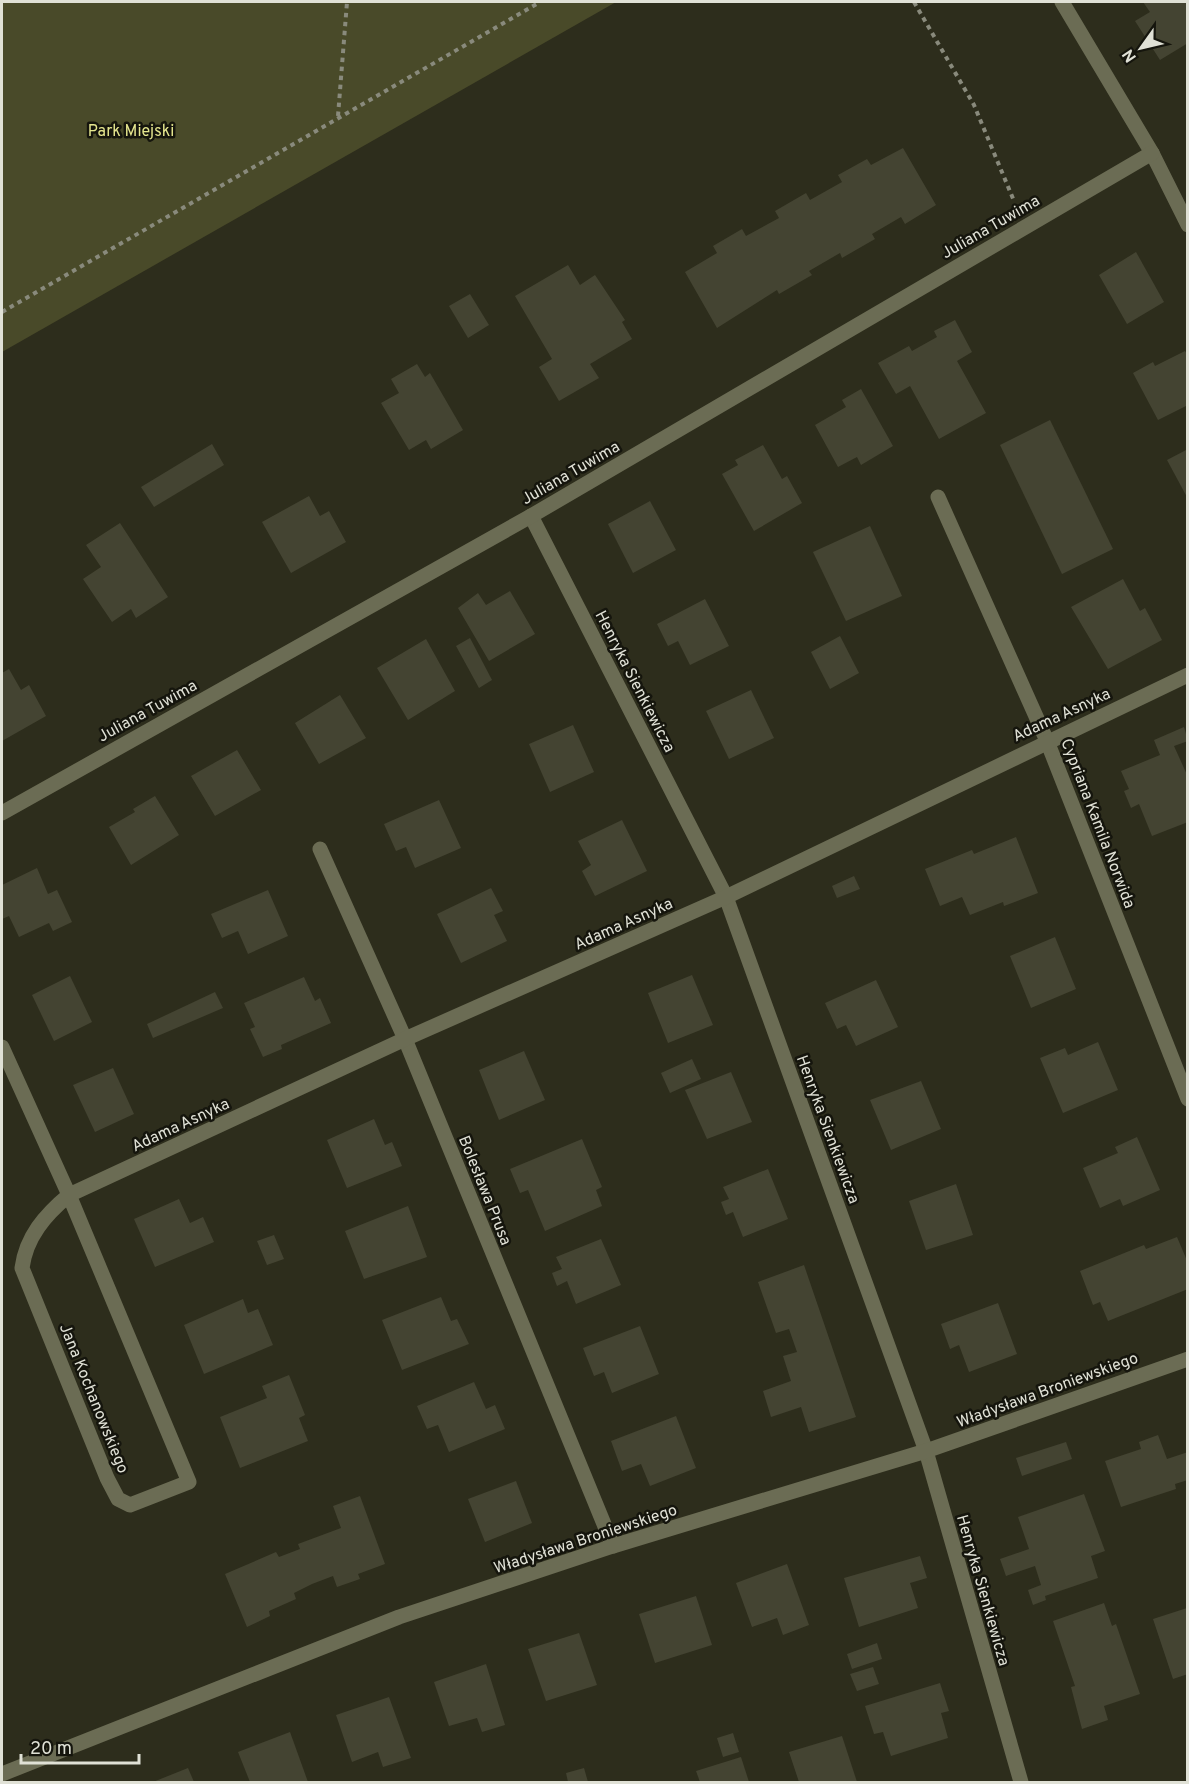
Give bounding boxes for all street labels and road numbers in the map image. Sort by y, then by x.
street label: Juliana Tuwima [938,191,1044,264]
street label: Juliana Tuwima [518,437,624,510]
street label: Henryka Sienkiewicza [590,608,679,756]
street label: Juliana Tuwima [95,676,201,747]
street label: Adama Asnyka [1010,684,1114,747]
street label: Cypriana Kamila Norwida [1056,736,1139,911]
street label: Adama Asnyka [571,894,676,955]
street label: Henryka Sienkiewicza [791,1053,863,1207]
street label: Adama Asnyka [129,1094,233,1157]
street label: Bolesława Prusa [453,1133,515,1249]
street label: Jana Kochanowskiego [54,1321,132,1477]
street label: Władysława Broniewskiego [954,1349,1141,1433]
street label: Władysława Broniewskiego [491,1501,680,1579]
street label: Henryka Sienkiewicza [951,1513,1013,1669]

